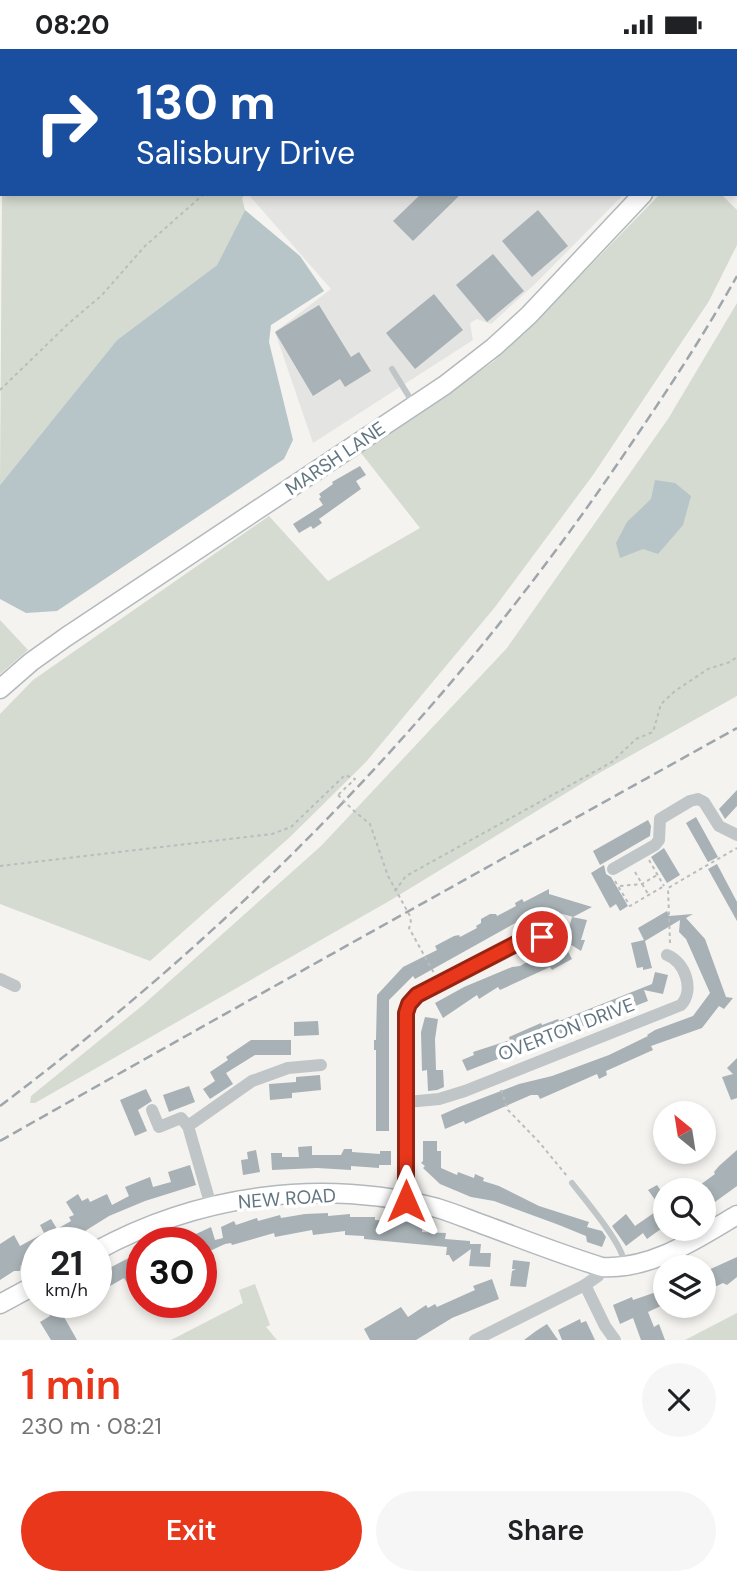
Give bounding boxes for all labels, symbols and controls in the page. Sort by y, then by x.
text: 08:20 [35,8,110,42]
text: 130 m [136,70,276,134]
icon: right [21,77,112,168]
text: Salisbury Drive [136,132,355,174]
street label: MARSH LANE [280,416,390,501]
pin [512,907,572,967]
icon: arrive [523,918,561,956]
street label: OVERTON DRIVE [494,992,638,1067]
north arrow [653,1101,716,1164]
map controls [653,1101,716,1318]
position arrow [369,1164,443,1238]
button: search [653,1178,716,1241]
street label: NEW ROAD [237,1183,337,1214]
speed limit sign: 30 [126,1227,217,1318]
text: 21 [50,1240,83,1286]
button: layers [653,1255,716,1318]
text: km/h [45,1278,88,1302]
text: 1 min [21,1357,121,1412]
button: close [642,1363,716,1437]
text: 230 m · 08:21 [21,1411,162,1441]
button: Exit [21,1491,362,1571]
button: Share [376,1491,716,1571]

